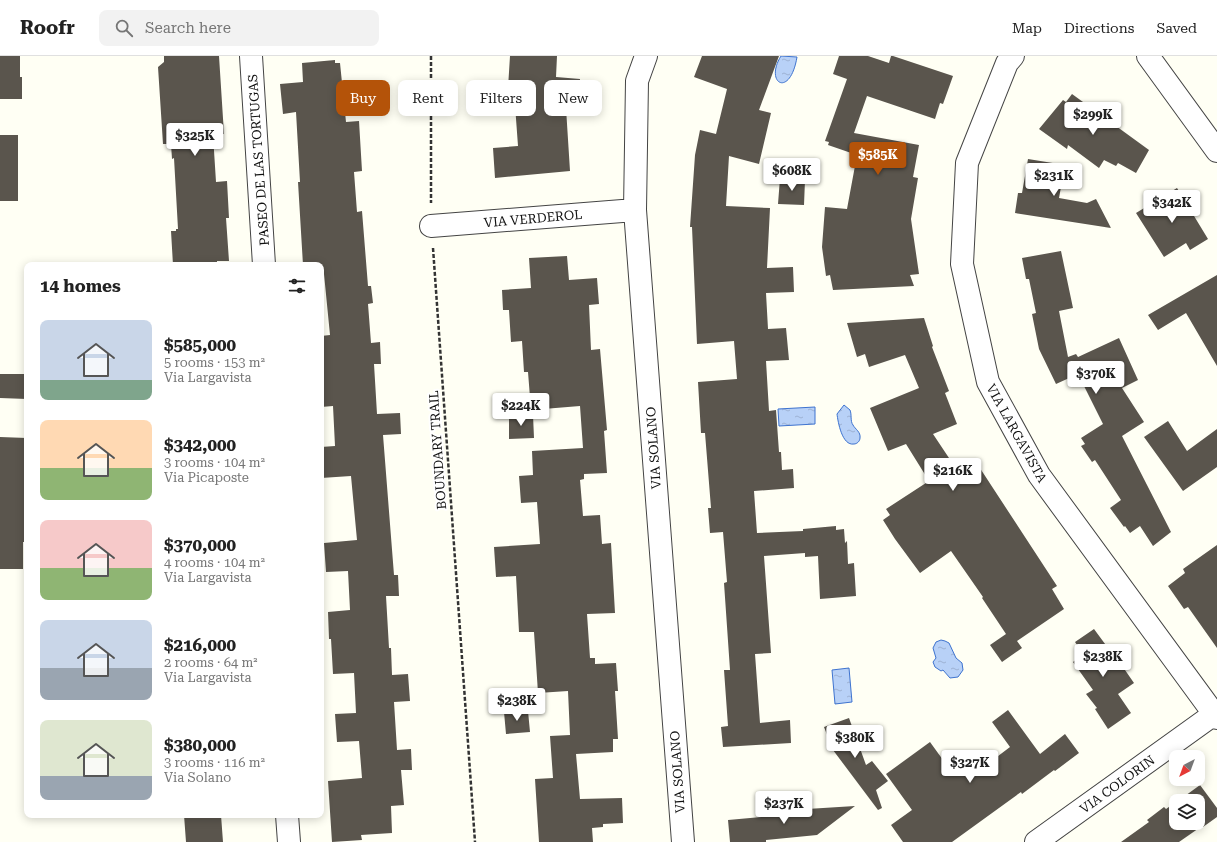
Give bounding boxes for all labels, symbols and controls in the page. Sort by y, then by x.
search box [99,10,379,46]
text: Roofr [20,16,75,39]
icon: search [113,17,135,39]
text: Search here [145,19,231,37]
text: Map [1012,20,1042,36]
text: Directions [1064,20,1134,36]
text: Saved [1156,20,1197,36]
street label: PASEO DE LAS TORTUGAS [245,74,272,246]
chip: Buy [336,80,390,116]
chip: Rent [398,80,458,116]
chip: Filters [466,80,536,116]
chip: New [544,80,602,116]
pin: $299K [1065,102,1121,136]
text: $299K [1073,107,1113,122]
pin: $325K [167,123,223,157]
text: $325K [175,128,215,143]
pin: $585K [850,142,906,176]
text: $585K [858,147,898,162]
pin: $608K [764,158,820,192]
text: $608K [772,163,812,178]
pin: $231K [1026,163,1082,197]
text: $231K [1034,168,1074,183]
pin: $342K [1144,190,1200,224]
text: $342K [1152,195,1192,210]
street label: VIA VERDEROL [483,207,583,230]
icon: filters [286,275,308,297]
text: 14 homes [40,276,121,296]
text: $585,000 [164,335,236,355]
icon: home [72,336,120,384]
text: 5 rooms · 153 m² [164,355,265,370]
pin: $370K [1068,361,1124,395]
text: $370K [1076,366,1116,381]
text: Via Largavista [164,370,252,385]
street label: VIA LARGAVISTA [983,381,1050,485]
street label: BOUNDARY TRAIL [426,390,449,510]
pin: $224K [493,393,549,427]
text: $224K [501,398,541,413]
street label: VIA SOLANO [643,406,664,490]
text: $342,000 [164,435,236,455]
icon: home [72,436,120,484]
text: 3 rooms · 104 m² [164,455,265,470]
pin: $216K [925,458,981,492]
text: $216K [933,463,973,478]
text: Via Picaposte [164,470,249,485]
text: $370,000 [164,535,236,555]
icon: home [72,536,120,584]
text: 4 rooms · 104 m² [164,555,265,570]
text: Via Largavista [164,570,252,585]
text: $216,000 [164,635,236,655]
icon: home [72,636,120,684]
pin: $238K [1075,644,1131,678]
text: $238K [1083,649,1123,664]
text: 2 rooms · 64 m² [164,655,258,670]
text: Via Largavista [164,670,252,685]
pin: $238K [489,688,545,722]
text: $238K [497,693,537,708]
pin: $380K [827,725,883,759]
street label: VIA SOLANO [667,730,688,814]
text: $380K [835,730,875,745]
text: $380,000 [164,735,236,755]
icon: home [72,736,120,784]
pin: $327K [942,750,998,784]
north arrow [1169,750,1205,786]
map controls [1169,750,1205,830]
street label: VIA COLORIN [1077,752,1158,817]
text: 3 rooms · 116 m² [164,755,265,770]
text: $327K [950,755,990,770]
text: Via Solano [164,770,231,785]
pin: $237K [756,791,812,825]
button: layers [1169,794,1205,830]
text: $237K [764,796,804,811]

